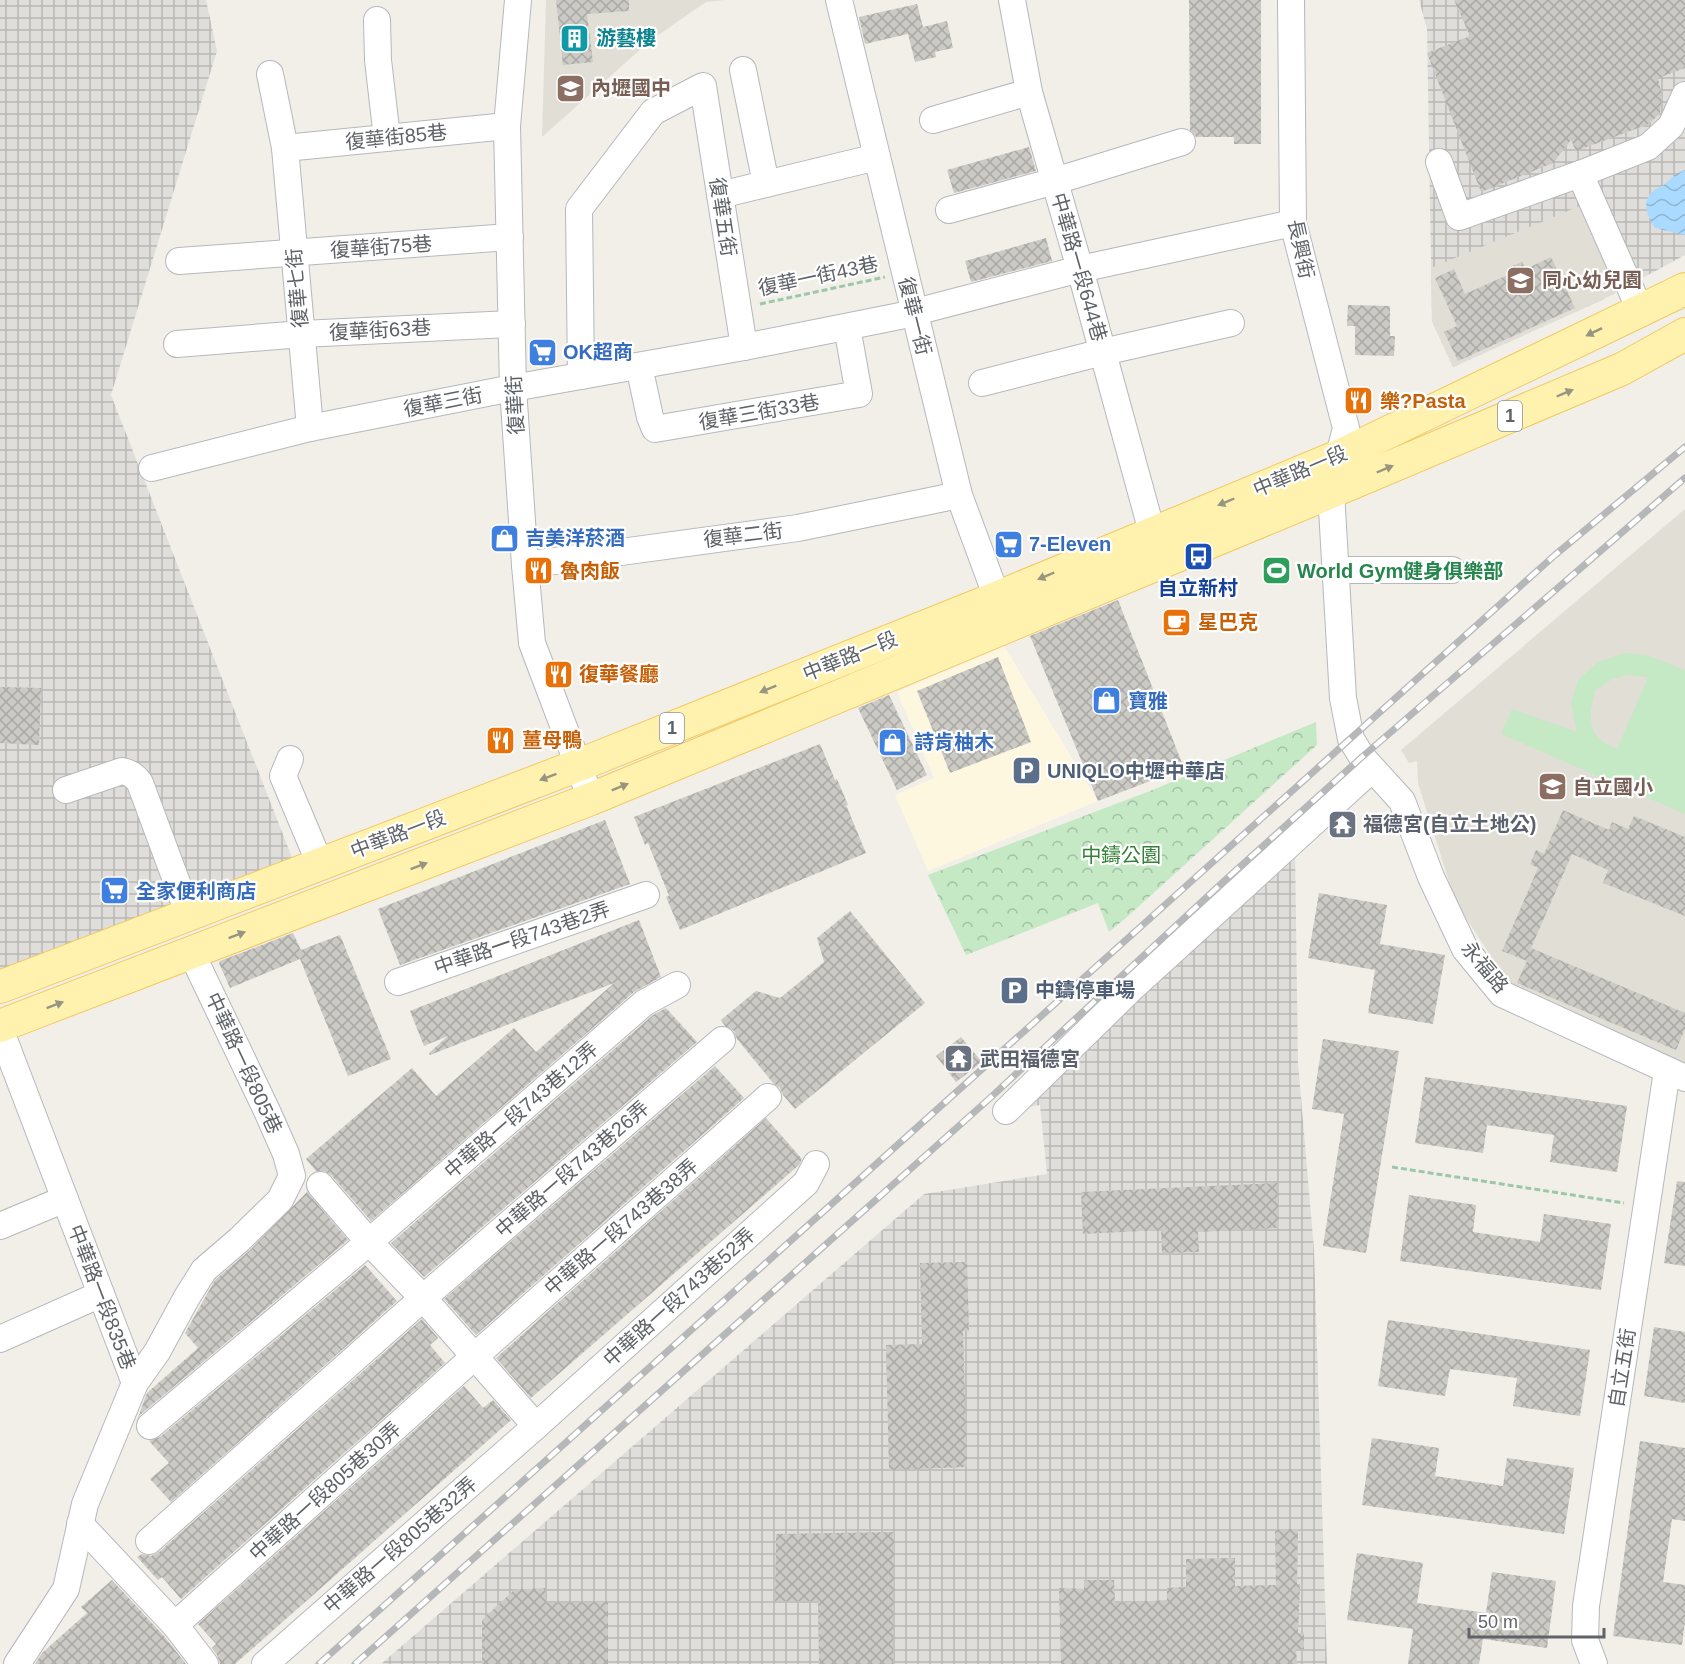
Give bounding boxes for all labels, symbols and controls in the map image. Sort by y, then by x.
building icon: 游藝樓 [559,22,591,54]
place label: 游藝樓 [596,27,656,49]
school or university icon: 內壢國中 [554,72,586,104]
place label: 內壢國中 [591,77,671,99]
street label: 復華街85巷 [344,121,448,153]
street label: 復華五街 [706,176,740,258]
street label: 中華路一段644巷 [1047,190,1111,344]
street label: 長興街 [1284,217,1318,281]
street label: 復華街75巷 [329,232,433,262]
street label: 復華七街 [283,247,311,329]
street label: 復華一街43巷 [756,253,880,299]
school or university icon: 同心幼兒園 [1505,264,1537,296]
place label: 同心幼兒園 [1542,269,1642,291]
street label: 復華一街 [895,275,935,357]
street label: 復華街63巷 [328,316,432,344]
one-way arrow [1586,328,1603,337]
supermarket icon: OK超商 [526,336,558,368]
place label: OK超商 [563,341,633,363]
street label: 復華街 [502,374,528,436]
street label: 復華三街 [402,384,484,420]
restaurant icon: 樂?Pasta [1343,385,1375,417]
one-way arrow [1556,388,1574,397]
place label: 樂?Pasta [1380,390,1466,412]
street label: 復華三街33巷 [697,391,821,433]
road number: 1 [1498,401,1522,431]
street label: 中華路一段 [1250,441,1350,501]
one-way arrow [1377,464,1395,474]
one-way arrow [1217,497,1235,507]
street label: 復華二街 [702,519,784,551]
shop icon: 吉美洋菸酒 [488,522,520,554]
place label: 吉美洋菸酒 [525,527,625,549]
supermarket icon: 7-Eleven [992,528,1024,560]
place label: 7-Eleven [1029,533,1111,555]
bus stop icon: 自立新村 [1182,541,1214,573]
restaurant icon: 魯肉飯 [523,555,555,587]
sports icon: World Gym健身俱樂部 [1260,555,1292,587]
place label: 魯肉飯 [560,560,620,582]
place label: World Gym健身俱樂部 [1297,560,1503,582]
one-way arrow [1037,572,1055,582]
place label: 自立新村 [1158,577,1238,599]
cafe icon: 星巴克 [1161,606,1193,638]
place label: 星巴克 [1198,611,1258,633]
street label: 中華路一段 [800,627,900,685]
restaurant icon: 復華餐廳 [542,658,574,690]
place label: 復華餐廳 [579,663,659,685]
one-way arrow [759,685,777,694]
shop icon: 寶雅 [1091,685,1123,717]
place label: 寶雅 [1128,690,1168,712]
road number: 1 [660,713,684,743]
restaurant icon: 薑母鴨 [485,724,517,756]
shop icon: 詩肯柚木 [877,726,909,758]
place label: 薑母鴨 [522,729,582,751]
place label: 詩肯柚木 [914,731,994,753]
parking icon: UNIQLO中壢中華店 [1010,755,1042,787]
place label: UNIQLO中壢中華店 [1047,760,1225,782]
school or university icon: 自立國小 [1536,771,1568,803]
one-way arrow [539,772,557,782]
place label: 自立國小 [1573,776,1653,798]
one-way arrow [612,782,630,792]
street label: 中華路一段 [347,806,449,862]
temple icon: 福德宮(自立土地公) [1326,808,1358,840]
place label: 福德宮(自立土地公) [1363,813,1536,835]
park label: 中鑄公園 [1081,844,1161,866]
one-way arrow [410,860,428,870]
supermarket icon: 全家便利商店 [99,875,131,907]
place label: 全家便利商店 [136,880,256,902]
street label: 中華路一段743巷2弄 [431,898,613,978]
one-way arrow [228,930,246,939]
street label: 永福路 [1457,937,1513,997]
parking icon: 中鑄停車場 [998,974,1030,1006]
place label: 中鑄停車場 [1035,979,1135,1001]
street label: 中華路一段805巷 [202,989,286,1137]
one-way arrow [46,999,64,1009]
street label: 中華路一段743巷12弄 [440,1038,602,1182]
temple icon: 武田福德宮 [943,1043,975,1075]
place label: 武田福德宮 [980,1048,1080,1070]
street label: 中華路一段743巷26弄 [491,1097,653,1241]
street label: 中華路一段743巷38弄 [540,1155,702,1299]
street label: 中華路一段835巷 [64,1221,140,1373]
street label: 中華路一段743巷52弄 [599,1223,759,1371]
street label: 自立五街 [1605,1327,1639,1409]
street label: 中華路一段805巷30弄 [245,1417,405,1565]
street label: 中華路一段805巷32弄 [319,1473,481,1617]
scale bar [1469,1601,1604,1639]
text: 50 m [1478,1612,1518,1632]

